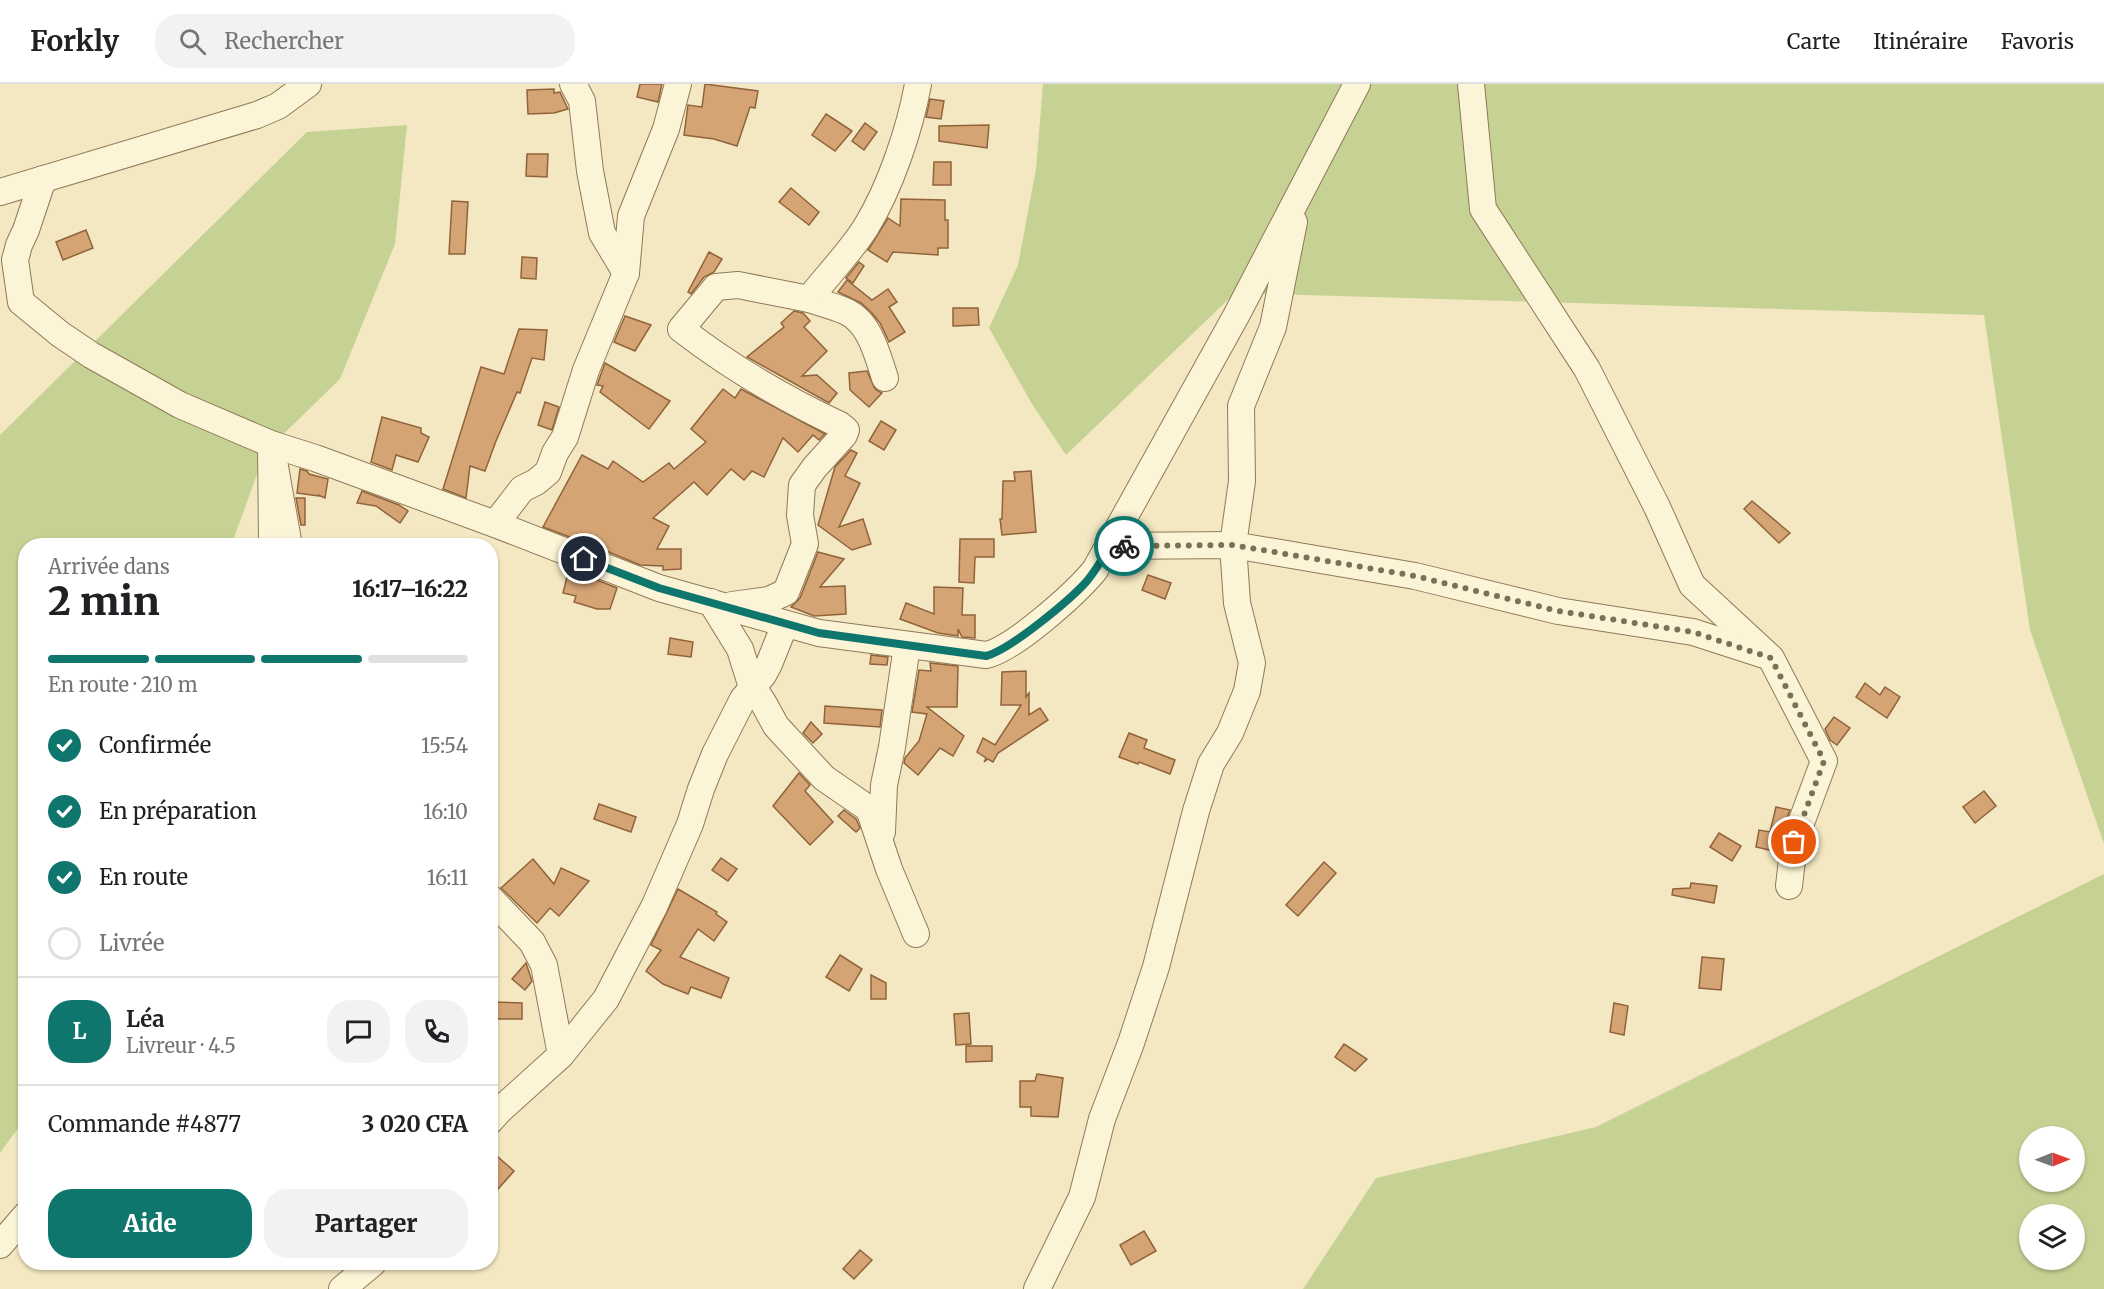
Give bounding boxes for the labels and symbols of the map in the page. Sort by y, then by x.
courier [1094,516,1154,576]
pin [558,533,609,584]
pin [1768,816,1819,867]
north arrow [2019,1126,2085,1192]

